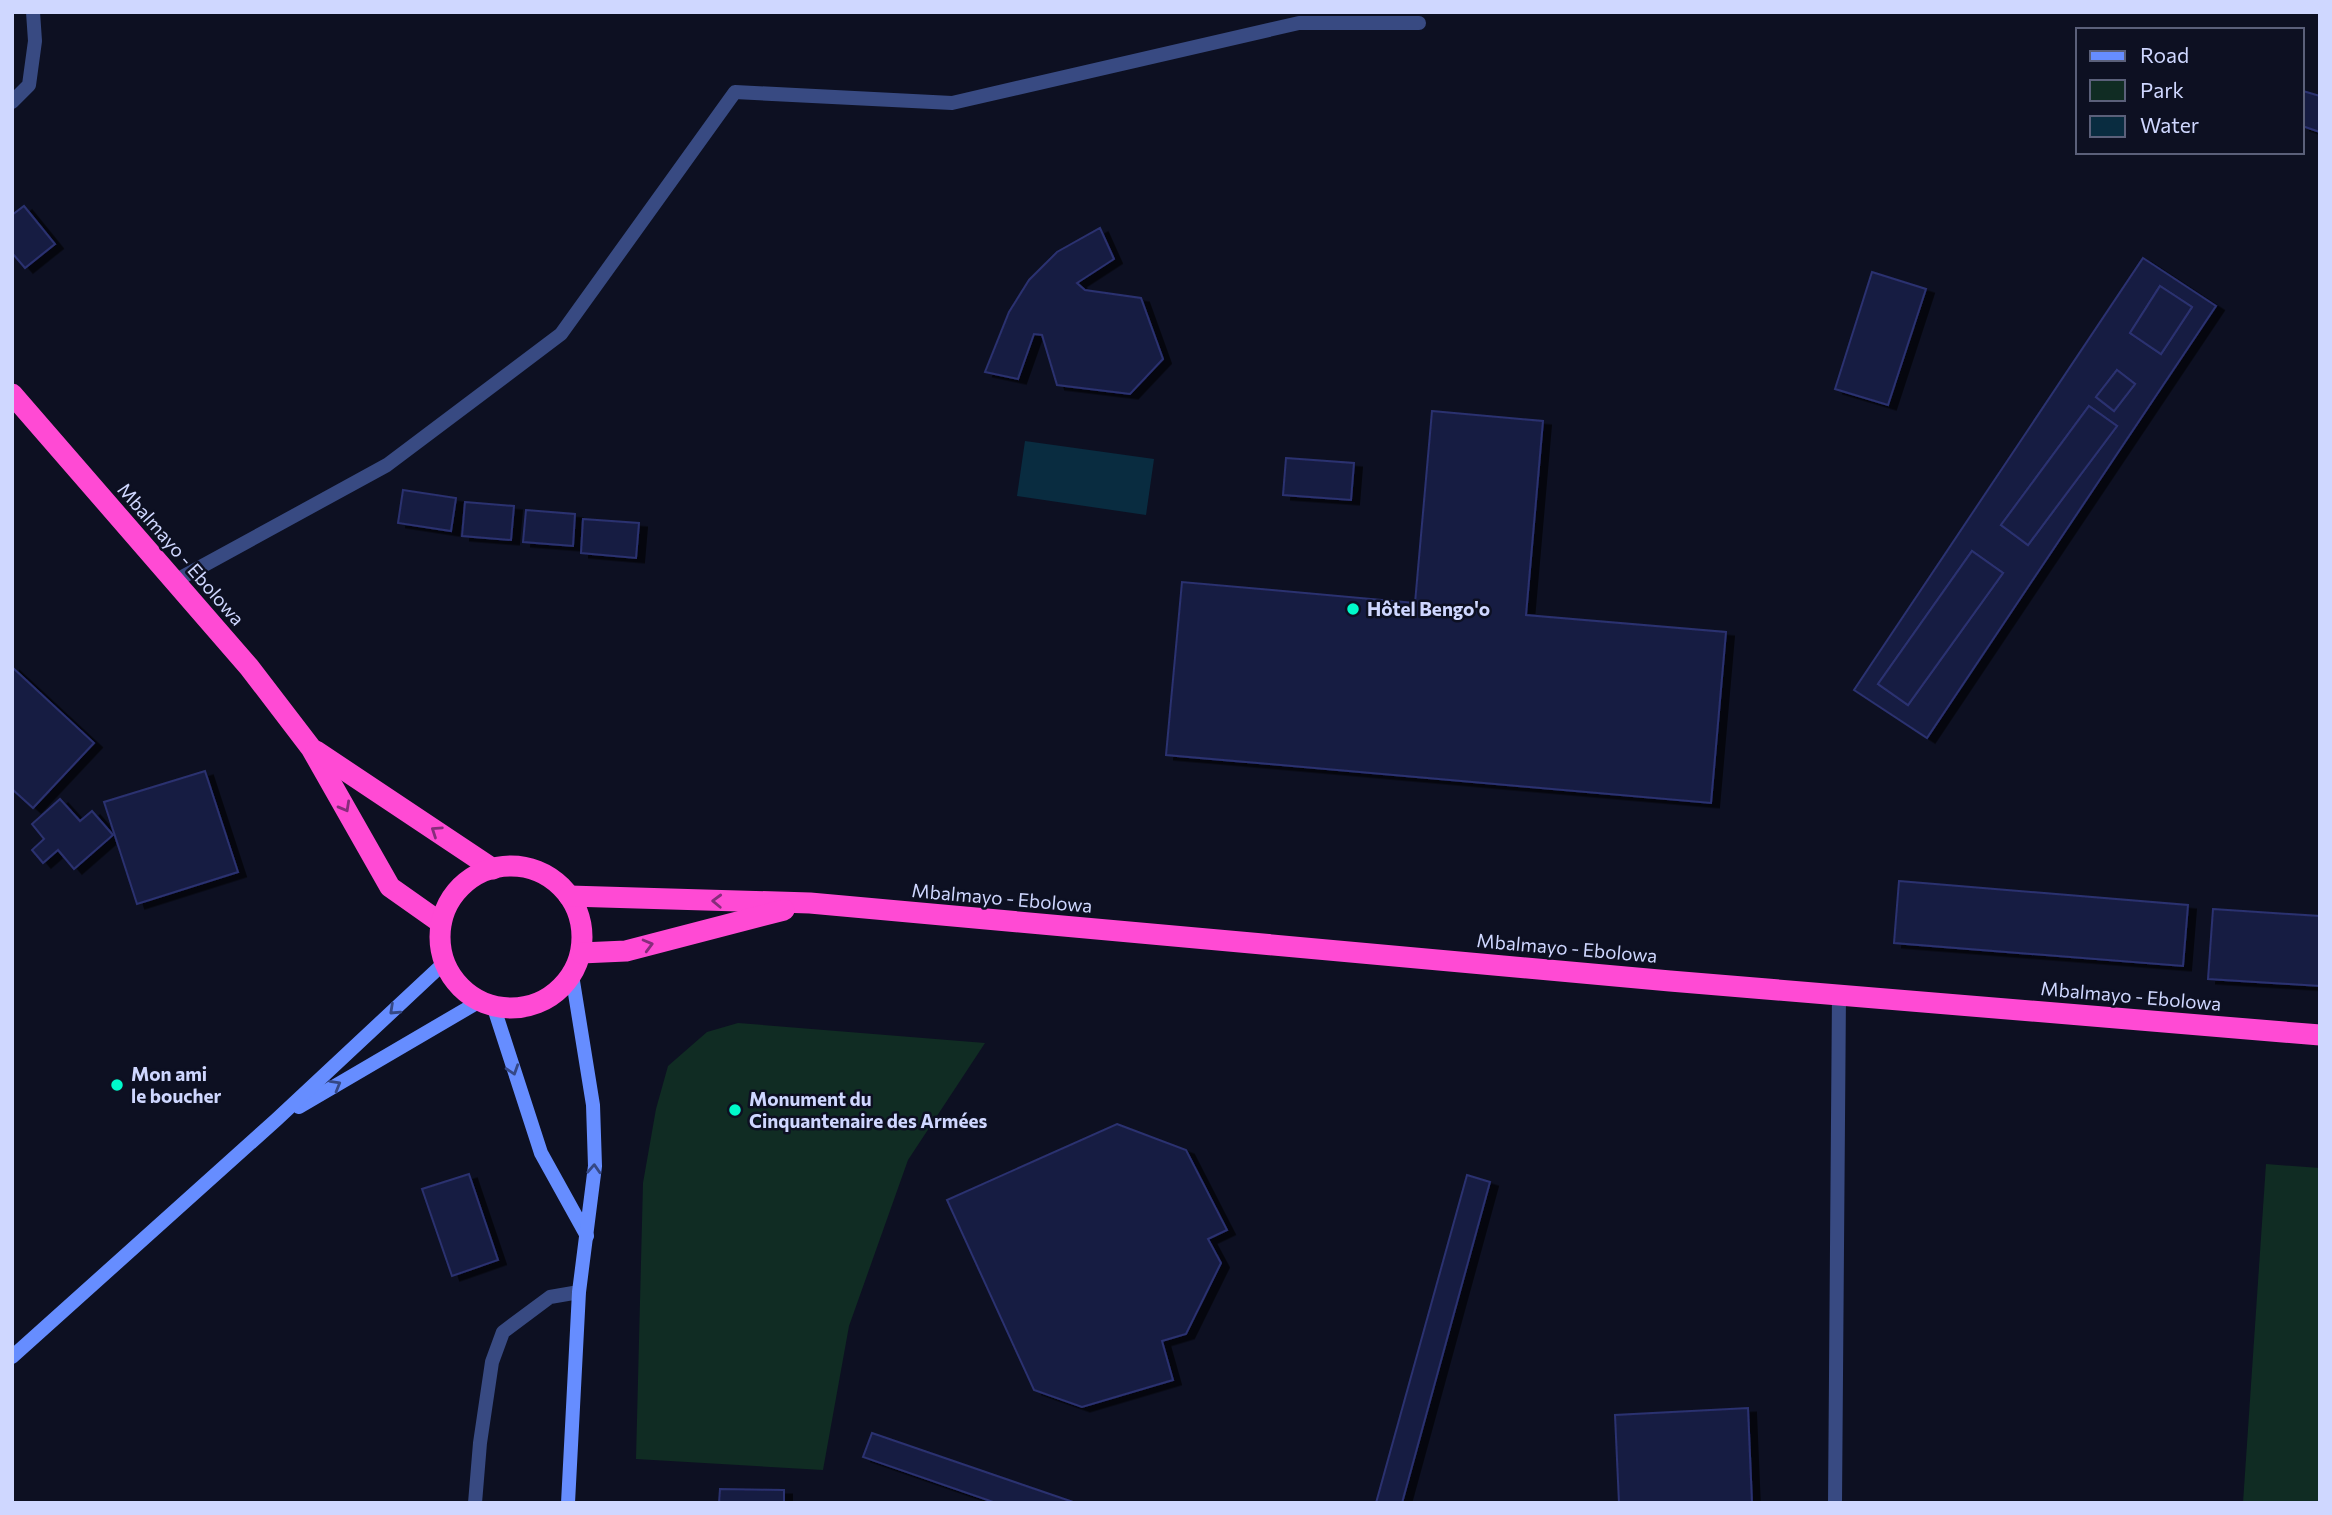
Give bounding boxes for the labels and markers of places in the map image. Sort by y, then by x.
place label: Hôtel Bengo'o [1367,597,1490,620]
marker: Hôtel Bengo'o [1345,601,1361,617]
place label: Mon ami le boucher [131,1062,221,1107]
marker: Mon ami le boucher [109,1077,125,1093]
place label: Monument du Cinquantenaire des Armées [749,1087,987,1132]
marker: Monument du Cinquantenaire des Armées [727,1102,743,1118]

